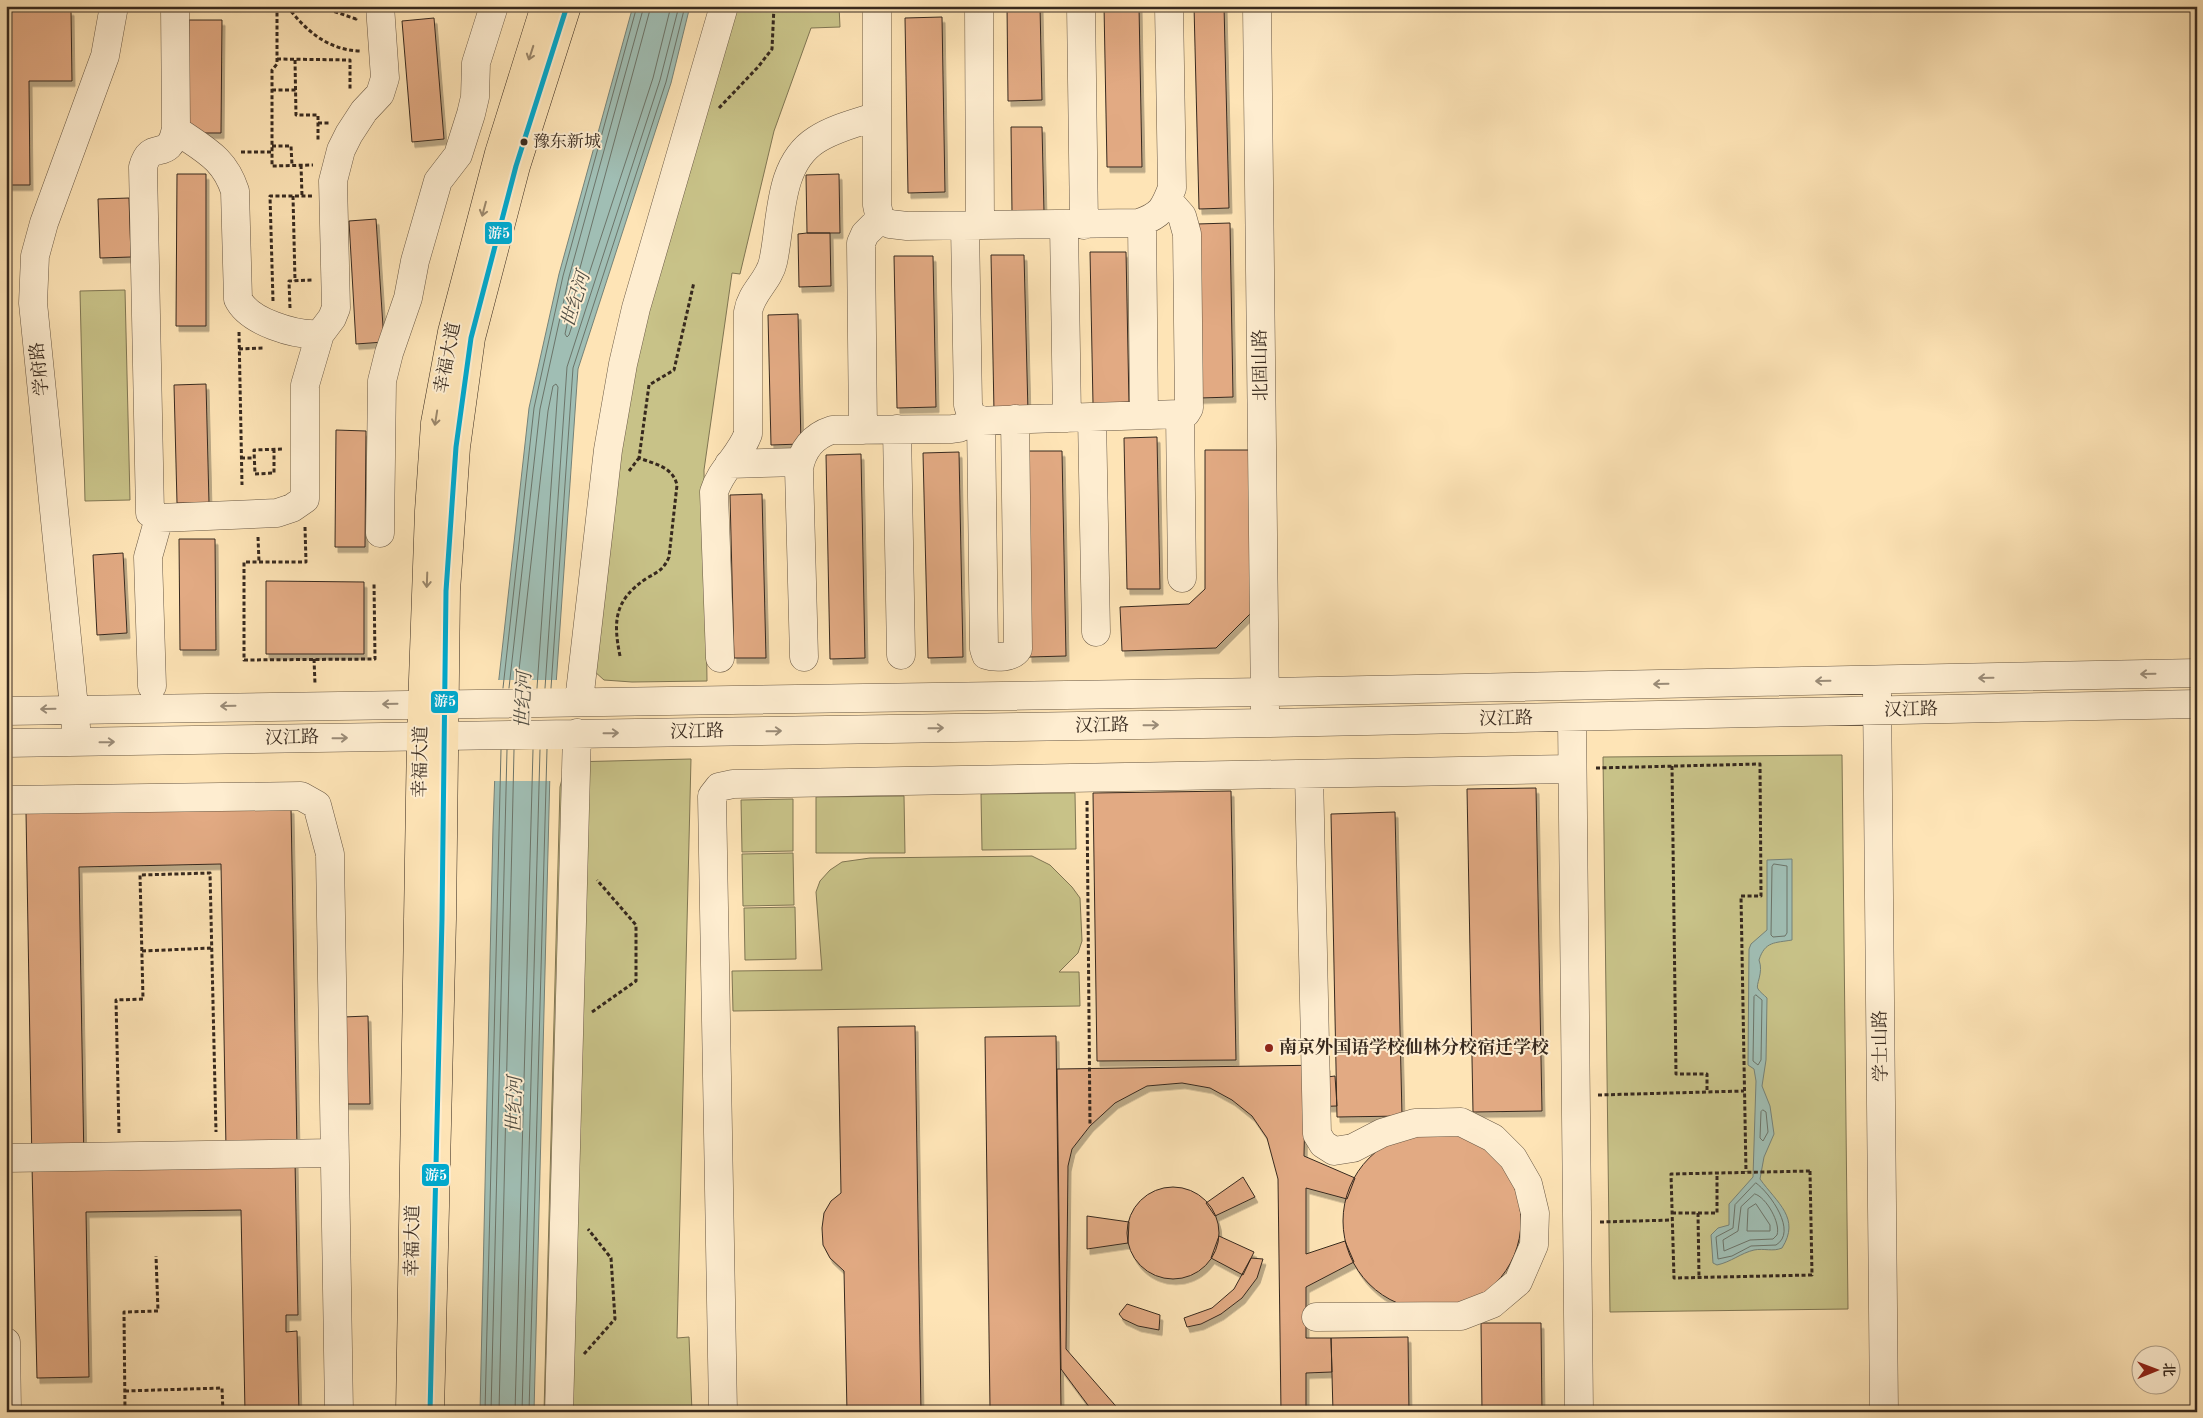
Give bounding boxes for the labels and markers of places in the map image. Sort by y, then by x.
place label: 豫东新城 [533,132,601,151]
marker: 豫东新城 [519,137,529,147]
place label: 南京外国语学校仙林分校宿迁学校 [1279,1037,1549,1057]
marker: 南京外国语学校仙林分校宿迁学校 [1263,1042,1275,1054]

